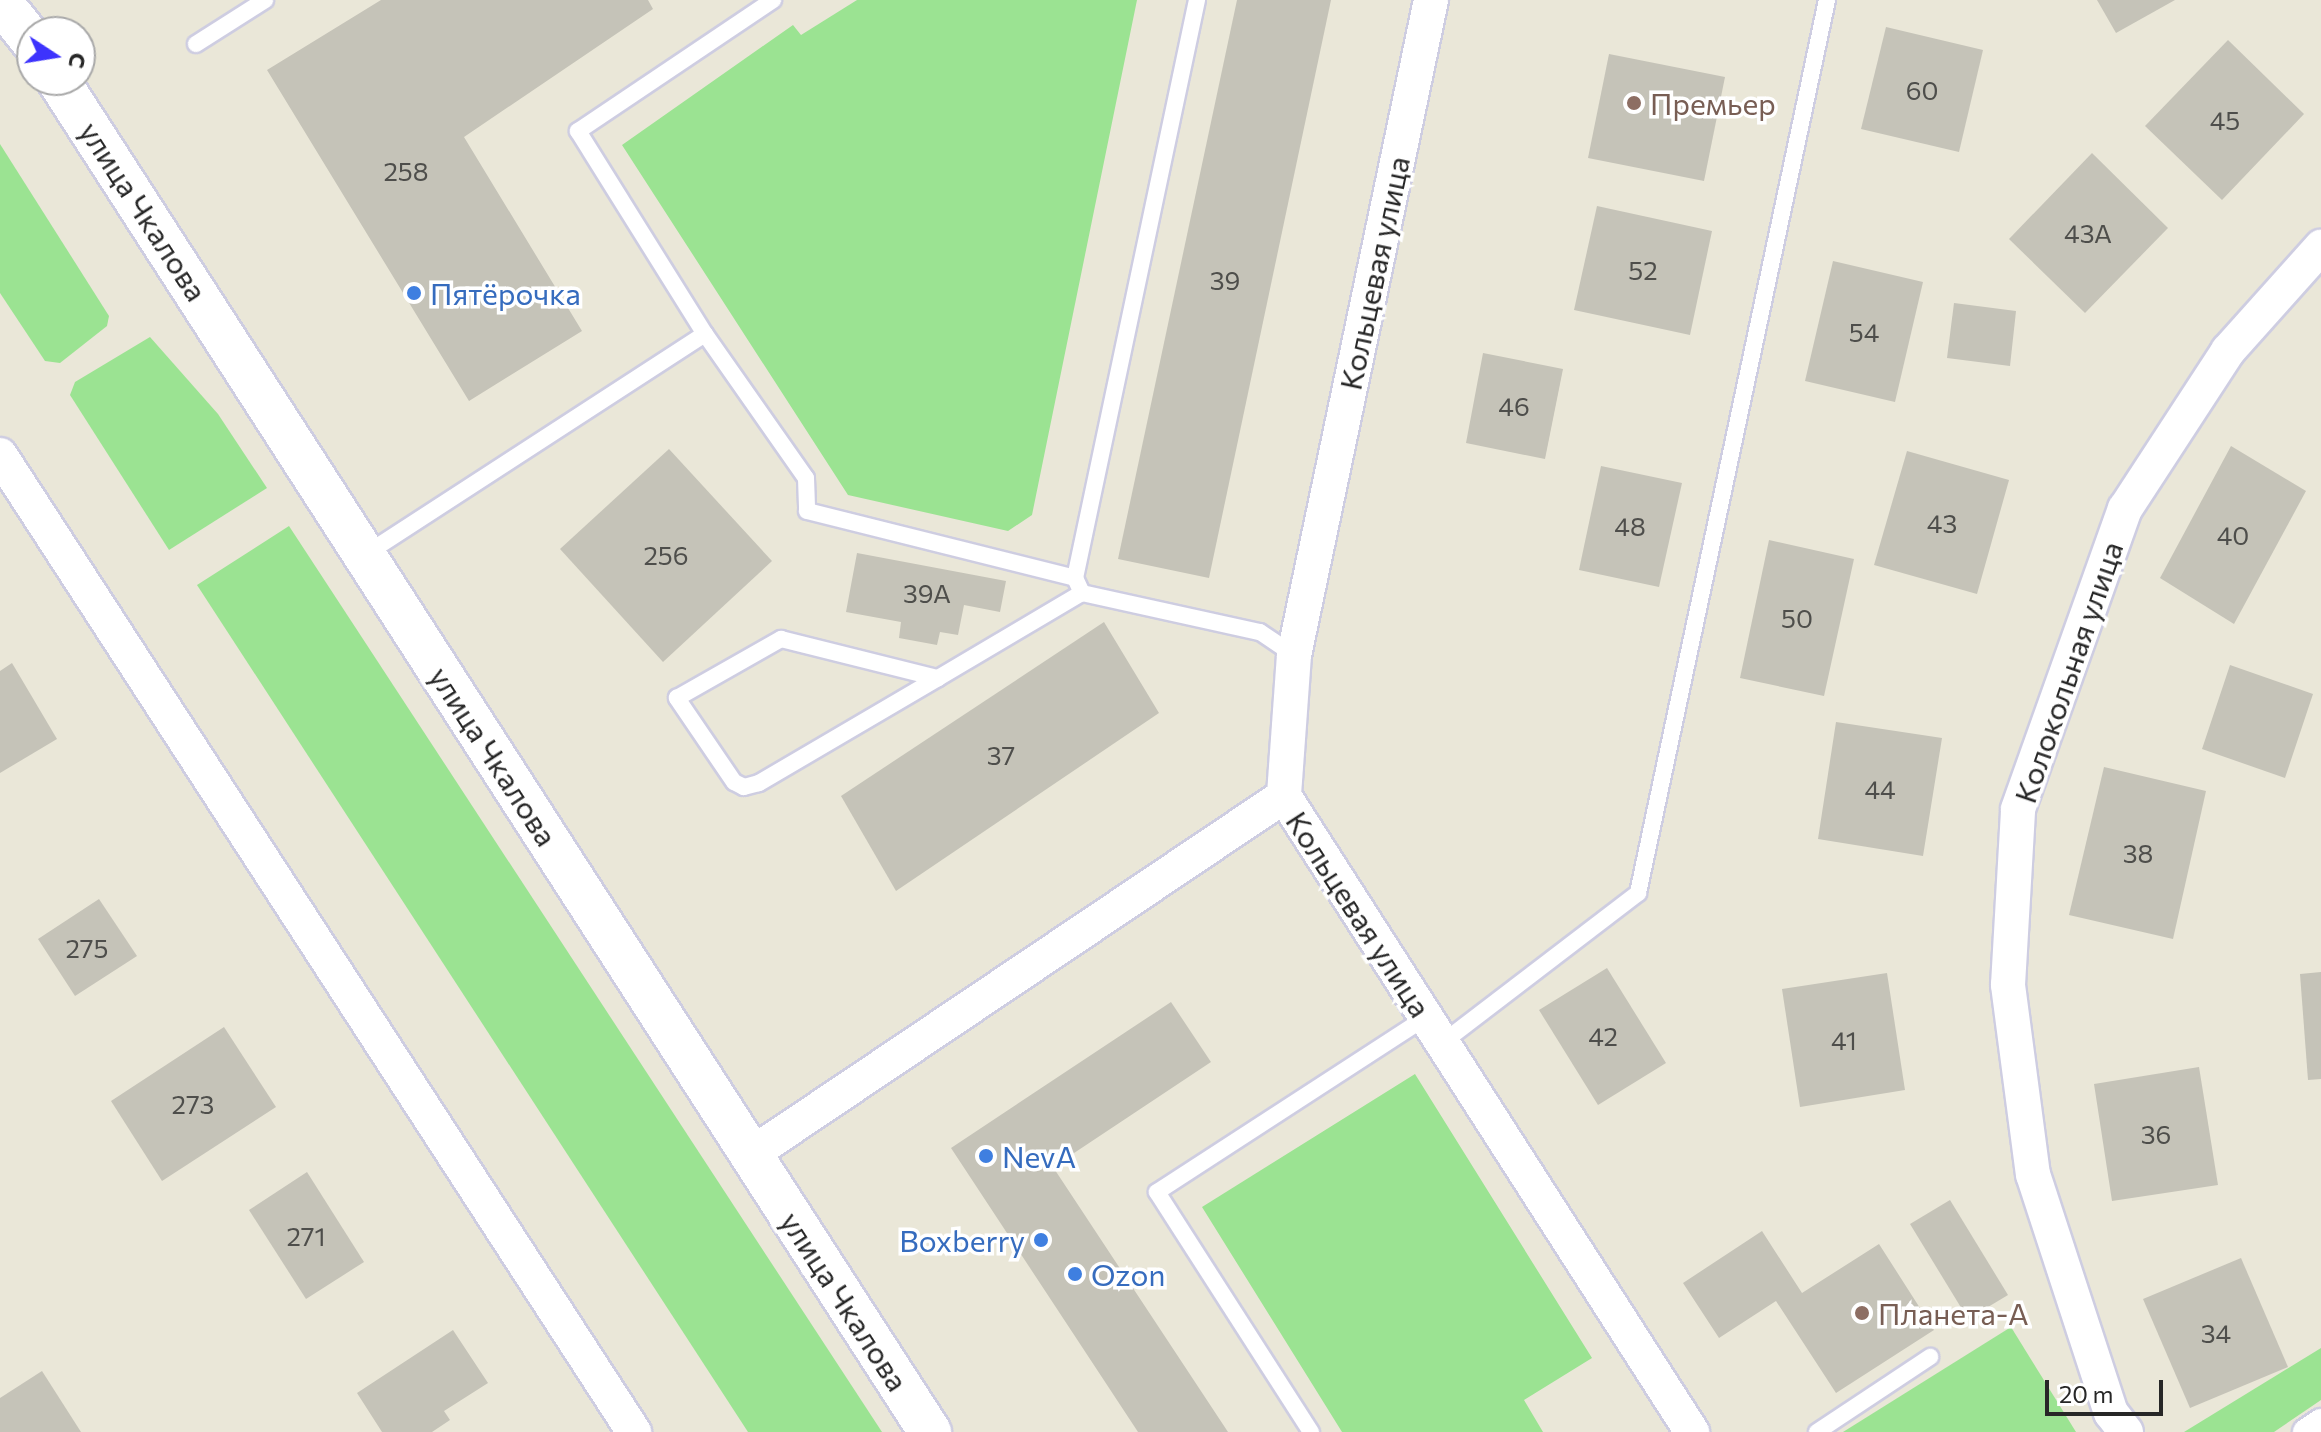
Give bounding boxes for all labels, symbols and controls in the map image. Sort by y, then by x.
north arrow [16,16,96,96]
text: С [63,51,93,71]
house number: 60 [1906,74,1938,106]
place label: Премьер [1650,85,1776,121]
marker: Премьер [1625,94,1643,112]
house number: 45 [2210,104,2240,136]
street label: улица Чкалова [73,115,215,307]
street label: Кольцевая улица [1332,153,1416,393]
house number: 258 [383,155,429,187]
house number: 43А [2064,217,2112,249]
house number: 52 [1628,254,1658,286]
house number: 39 [1210,264,1240,296]
place label: Пятёрочка [430,275,581,311]
marker: Пятёрочка [405,284,423,302]
house number: 54 [1849,316,1879,348]
house number: 46 [1498,390,1530,422]
house number: 43 [1927,507,1957,539]
house number: 48 [1614,510,1646,542]
house number: 40 [2217,519,2249,551]
street label: Колокольная улица [2006,537,2130,807]
house number: 256 [643,539,689,571]
house number: 39А [903,577,951,609]
house number: 50 [1781,602,1813,634]
street label: улица Чкалова [423,660,565,852]
house number: 37 [987,739,1015,771]
house number: 44 [1864,773,1896,805]
street label: Кольцевая улица [1279,804,1439,1024]
house number: 38 [2123,837,2153,869]
house number: 275 [66,932,108,964]
house number: 42 [1588,1020,1618,1052]
house number: 41 [1831,1024,1857,1056]
house number: 273 [172,1088,214,1120]
house number: 36 [2141,1118,2171,1150]
place label: NevA [1002,1138,1076,1174]
marker: NevA [977,1147,995,1165]
street label: улица Чкалова [774,1205,916,1397]
house number: 271 [286,1220,326,1252]
place label: Boxberry [899,1222,1025,1258]
marker: Boxberry [1032,1231,1050,1249]
place label: Ozon [1091,1256,1165,1292]
marker: Ozon [1066,1265,1084,1283]
place label: Планета-А [1878,1295,2029,1331]
marker: Планета-А [1853,1304,1871,1322]
house number: 34 [2201,1317,2231,1349]
scale bar [2049,1364,2167,1414]
text: 20 m [2059,1379,2113,1408]

